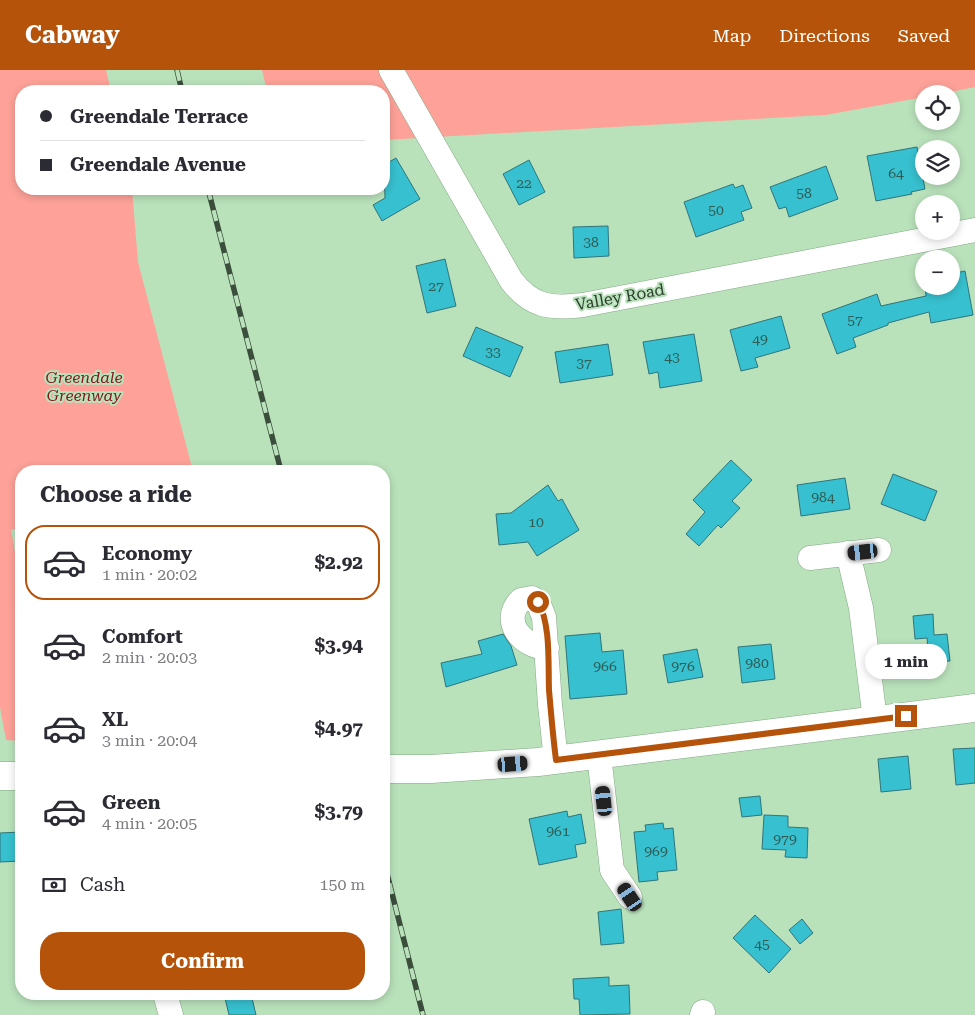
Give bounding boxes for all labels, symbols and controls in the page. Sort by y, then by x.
text: Cabway [25,21,120,49]
text: Map [713,25,751,46]
text: Directions [779,25,870,46]
text: Saved [898,25,950,46]
map controls [915,85,960,295]
button: locate [915,85,960,130]
text: Greendale Terrace [70,105,248,128]
button: layers [915,140,960,185]
text: Greendale Avenue [70,153,246,176]
house number: 64 [888,165,904,181]
house number: 22 [516,175,532,191]
house number: 58 [796,185,812,201]
button: + [915,195,960,240]
house number: 50 [708,202,724,218]
house number: 38 [583,234,599,250]
button: − [915,250,960,295]
house number: 27 [428,278,444,294]
street label: Valley Road [574,280,666,314]
house number: 57 [847,312,863,328]
house number: 49 [752,331,768,347]
house number: 33 [485,344,501,360]
house number: 43 [664,349,680,365]
house number: 37 [576,355,592,371]
park label: Greendale Greenway [45,368,123,405]
text: Choose a ride [40,482,192,507]
house number: 984 [811,489,835,505]
house number: 10 [528,514,544,530]
icon: car [42,540,87,585]
text: Economy [102,542,192,565]
car [847,543,878,561]
text: $2.92 [314,551,363,574]
text: 1 min · 20:02 [102,565,197,584]
route start [527,591,549,613]
icon: car [42,623,87,668]
text: Comfort [102,625,183,648]
text: $3.94 [314,634,363,657]
callout: 1 min [865,644,947,678]
text: 2 min · 20:03 [102,648,197,667]
text: 1 min [884,652,928,671]
house number: 980 [745,655,769,671]
house number: 966 [593,658,617,674]
house number: 976 [671,658,695,674]
route end [895,705,917,727]
icon: car [42,706,87,751]
text: XL [102,708,128,731]
text: $4.97 [314,717,363,740]
text: 3 min · 20:04 [102,731,197,750]
car [497,755,528,773]
car [594,785,613,817]
icon: car [42,789,87,834]
text: Green [102,791,160,814]
text: $3.79 [314,800,363,823]
text: 4 min · 20:05 [102,814,197,833]
house number: 961 [546,823,570,839]
house number: 979 [773,831,797,847]
house number: 969 [644,843,668,859]
icon: cash [40,871,68,899]
text: Cash [80,873,125,896]
text: 150 m [319,875,365,894]
car [615,880,644,914]
button: Confirm [40,932,365,990]
house number: 45 [754,936,770,952]

